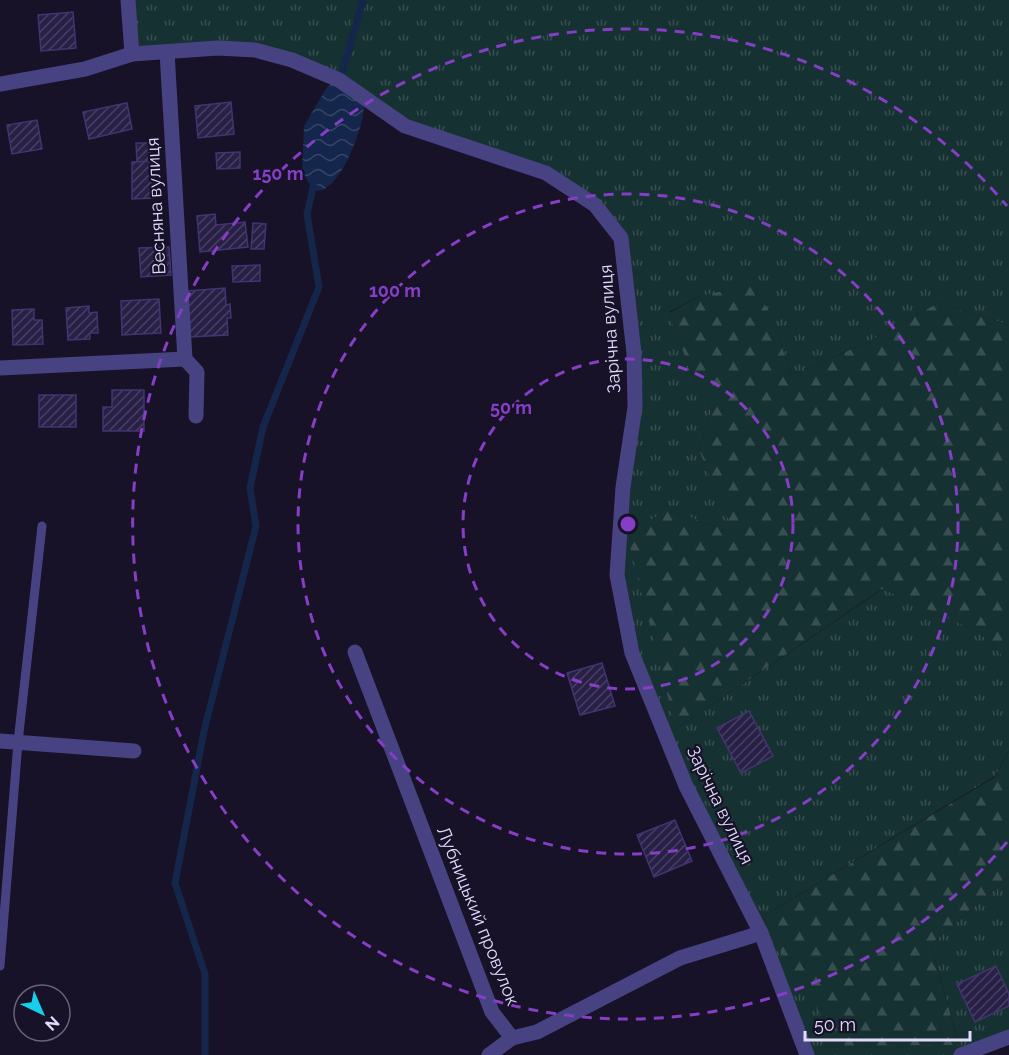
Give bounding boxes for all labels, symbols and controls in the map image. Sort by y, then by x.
street label: Весняна вулиця [141,137,170,275]
text: 150 m [253,163,304,184]
street label: Зарічна вулиця [595,264,624,394]
text: 100 m [369,280,421,301]
text: 50 m [490,397,532,418]
centre of rings [618,514,638,534]
street label: Зарічна вулиця [683,742,758,867]
street label: Лубницький провулок [433,823,524,1008]
north arrow [12,983,72,1043]
scale bar [805,1004,970,1042]
text: N [41,1012,63,1035]
text: 50 m [814,1014,856,1035]

